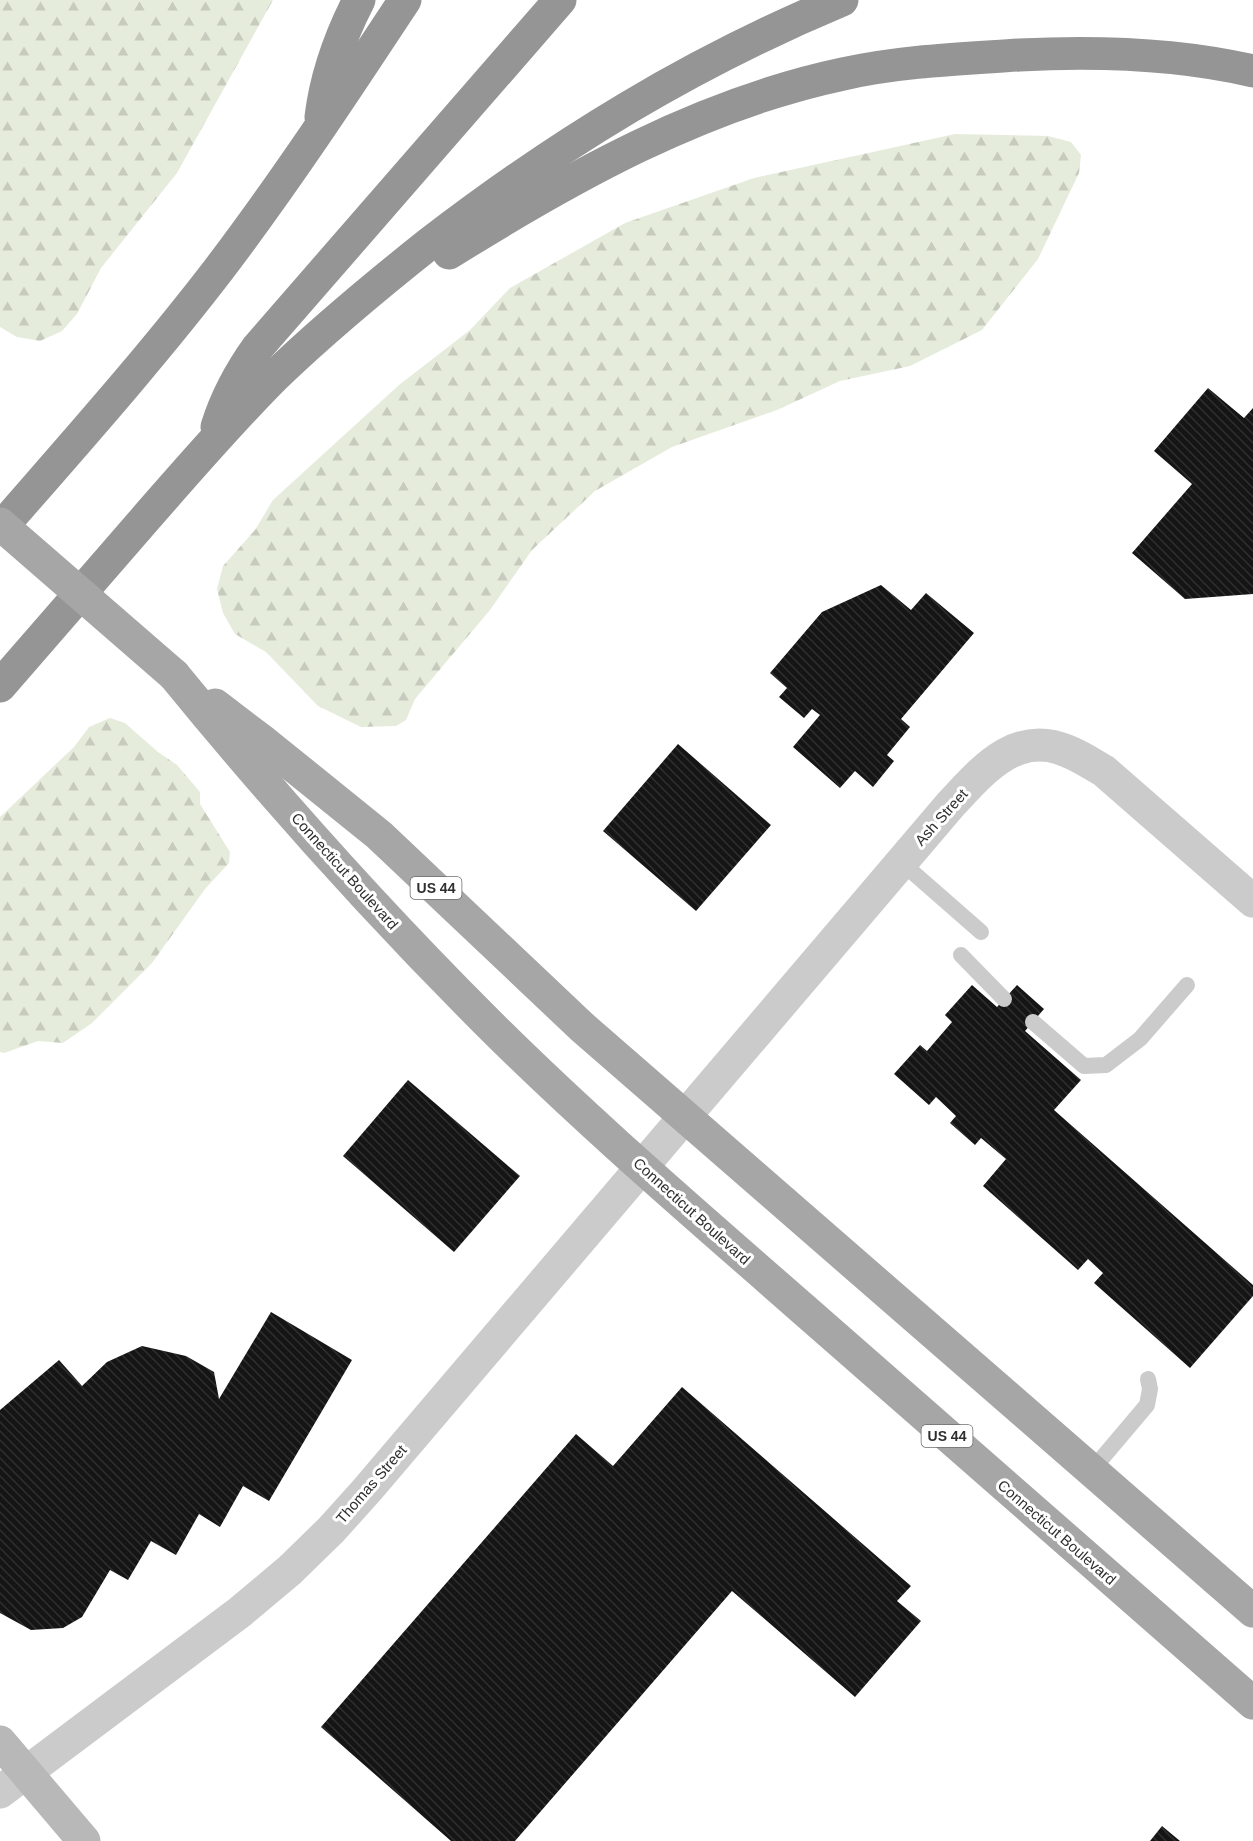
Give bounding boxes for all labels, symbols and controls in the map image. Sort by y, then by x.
street label: Ash Street [911,785,971,849]
street label: Connecticut Boulevard [288,809,402,933]
road number: US 44 [410,877,462,899]
street label: Connecticut Boulevard [630,1154,754,1268]
road number: US 44 [922,1425,972,1447]
street label: Thomas Street [332,1441,410,1527]
street label: Connecticut Boulevard [994,1476,1120,1588]

